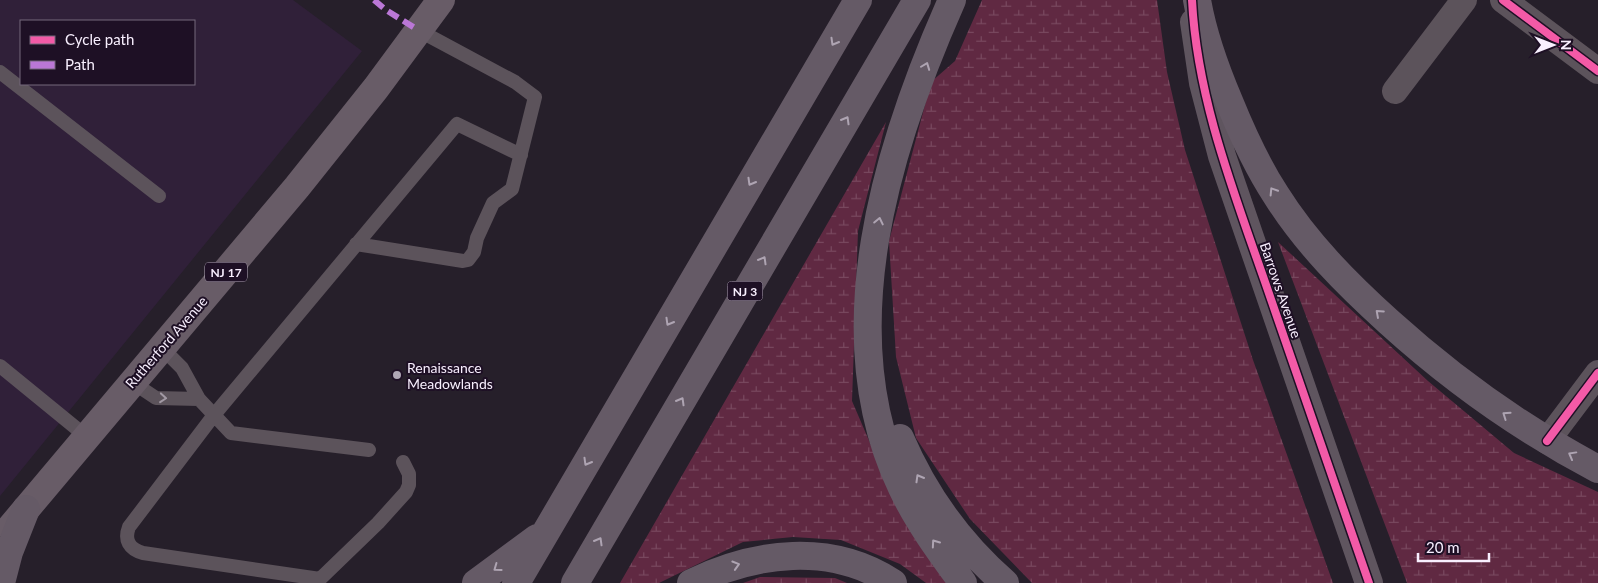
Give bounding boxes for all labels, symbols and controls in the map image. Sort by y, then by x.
legend [20,20,195,85]
north arrow [1528,20,1578,70]
text: Cycle path [65,30,134,48]
one-way arrow [830,37,840,46]
text: N [1558,40,1575,50]
text: Path [65,55,95,73]
one-way arrow [920,62,930,70]
one-way arrow [839,117,849,126]
one-way arrow [748,177,758,186]
one-way arrow [1270,187,1279,196]
one-way arrow [873,217,884,225]
street label: Barrows Avenue [1257,240,1305,340]
one-way arrow [757,257,767,266]
road number: NJ 17 [205,262,247,282]
road number: NJ 3 [728,282,762,300]
street label: Rutherford Avenue [121,293,211,391]
one-way arrow [1376,310,1385,319]
one-way arrow [665,317,675,326]
place label: Renaissance Meadowlands [407,359,493,392]
marker: Renaissance Meadowlands [391,369,403,381]
one-way arrow [159,392,167,403]
one-way arrow [675,397,685,406]
one-way arrow [1502,412,1512,421]
one-way arrow [1569,452,1578,462]
one-way arrow [583,457,593,466]
one-way arrow [916,475,926,484]
scale bar [1418,530,1489,562]
one-way arrow [593,537,603,546]
text: 20 m [1426,538,1460,556]
one-way arrow [932,539,941,549]
one-way arrow [732,561,740,571]
one-way arrow [494,562,503,570]

